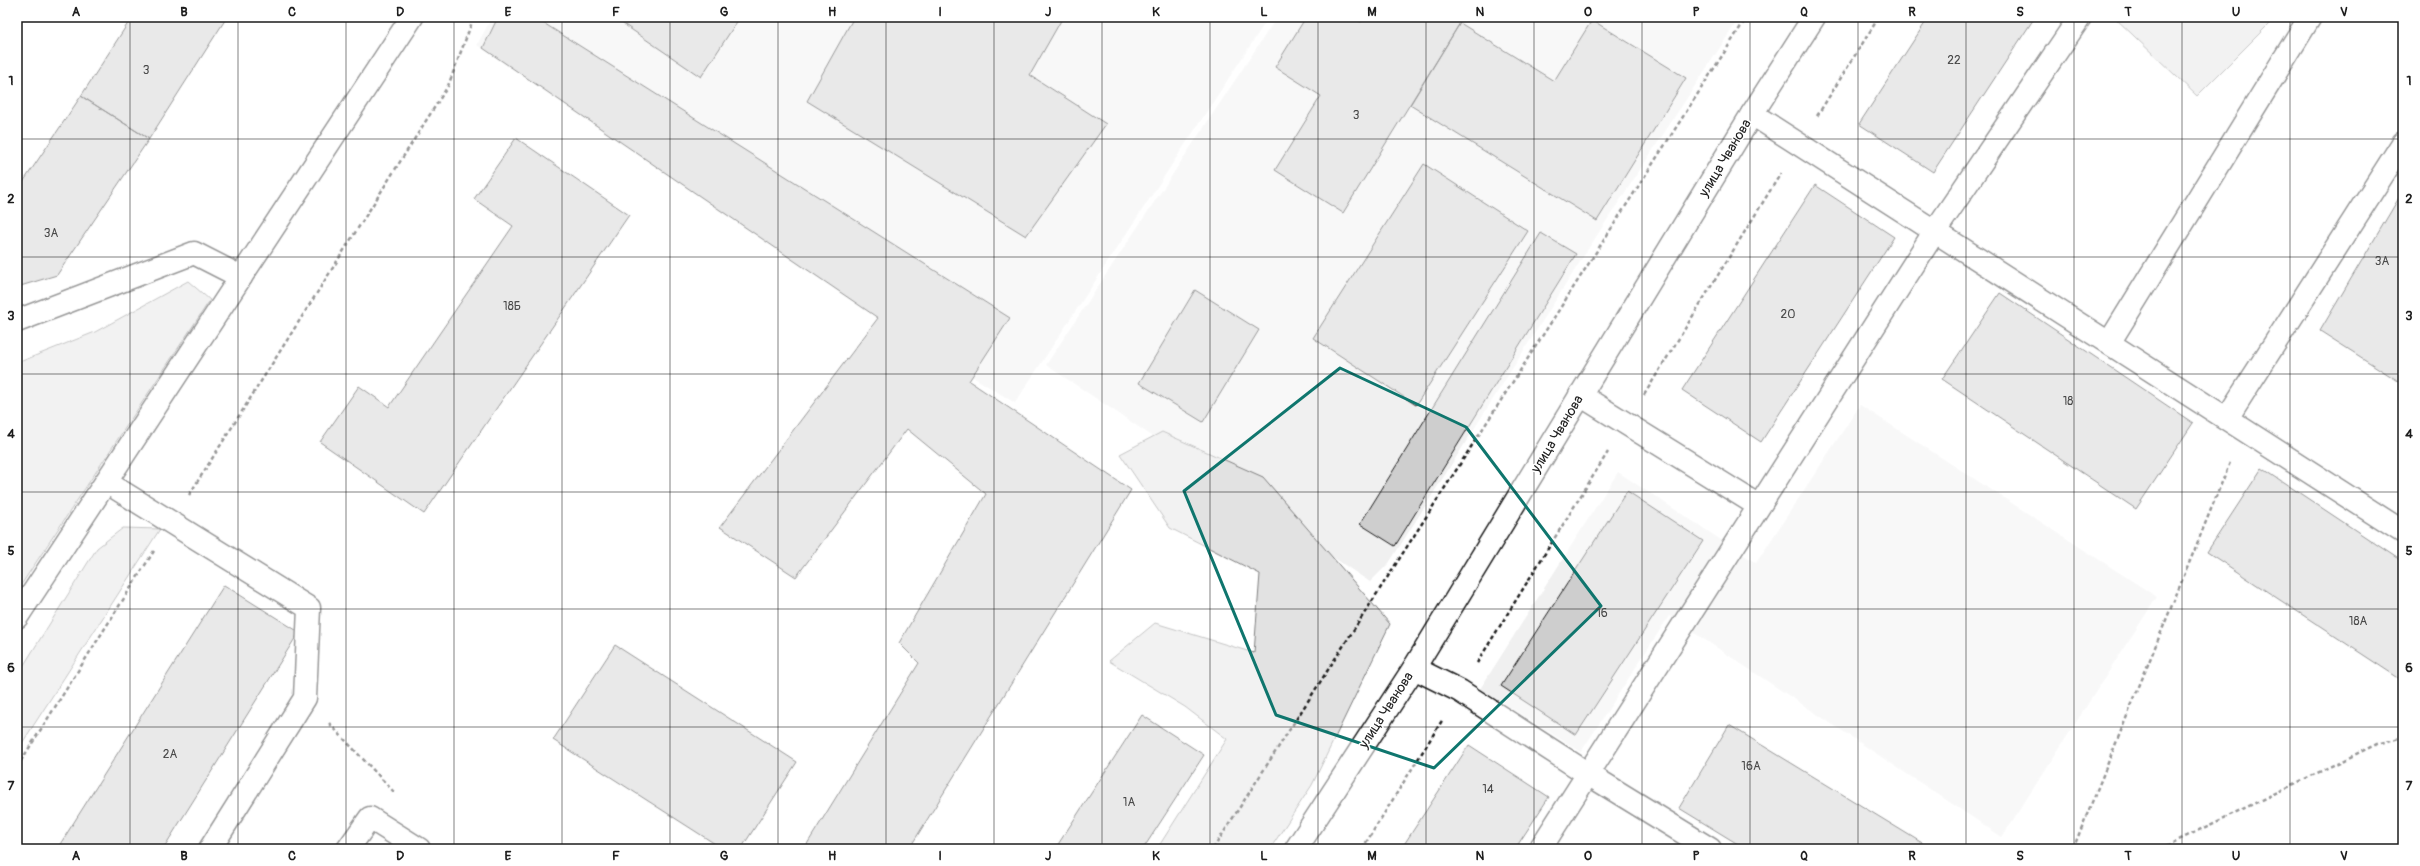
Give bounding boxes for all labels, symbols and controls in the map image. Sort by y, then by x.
text: A [72,4,81,20]
text: B [180,4,188,20]
text: C [288,4,296,20]
text: D [396,4,404,20]
text: E [505,4,512,20]
text: F [612,4,620,20]
text: G [720,4,729,20]
text: H [828,4,836,20]
text: I [938,4,942,20]
text: J [1045,4,1051,20]
text: K [1152,4,1160,20]
text: L [1260,4,1268,20]
text: M [1367,4,1377,20]
text: N [1476,4,1485,20]
text: O [1584,4,1593,20]
text: P [1692,4,1700,20]
text: Q [1800,4,1808,20]
text: R [1908,4,1916,20]
text: S [2016,4,2024,20]
text: T [2123,4,2132,20]
text: U [2232,4,2241,20]
text: V [2340,4,2348,20]
house number: 22 [1947,53,1961,68]
house number: 3 [143,63,150,78]
text: 1 [8,73,14,89]
text: 1 [2406,73,2412,89]
house number: 3 [1353,108,1360,123]
street label: улица Чванова [1695,116,1755,201]
text: 2 [7,191,15,207]
text: 2 [2405,191,2413,207]
house number: 3А [44,226,58,241]
house number: 3А [2375,254,2389,269]
house number: 18Б [503,299,521,314]
house number: 20 [1781,307,1795,322]
text: 3 [7,308,15,324]
text: 3 [2405,308,2413,324]
street label: улица Чванова [1527,392,1587,477]
house number: 18 [2063,394,2073,409]
text: 4 [7,426,15,442]
text: 4 [2405,426,2413,442]
text: 5 [7,543,15,559]
text: 5 [2405,543,2413,559]
house number: 16 [1596,606,1608,621]
house number: 18А [2349,614,2367,629]
text: 6 [7,660,15,676]
text: 6 [2405,660,2413,676]
street label: улица Чванова [1354,669,1417,752]
house number: 2А [163,747,177,762]
house number: 16А [1741,759,1761,774]
text: 7 [8,778,15,794]
text: 7 [2406,778,2413,794]
house number: 14 [1482,782,1494,797]
house number: 1А [1123,795,1135,810]
text: A [72,848,81,864]
text: B [180,848,188,864]
text: C [288,848,296,864]
text: D [396,848,404,864]
text: E [505,848,512,864]
text: F [612,848,620,864]
text: G [720,848,729,864]
text: H [828,848,836,864]
text: I [938,848,942,864]
text: J [1045,848,1051,864]
text: K [1152,848,1160,864]
text: L [1260,848,1268,864]
text: M [1367,848,1377,864]
text: N [1476,848,1485,864]
text: O [1584,848,1593,864]
text: P [1692,848,1700,864]
text: Q [1800,848,1808,864]
text: R [1908,848,1916,864]
text: S [2016,848,2024,864]
text: T [2123,848,2132,864]
text: U [2232,848,2241,864]
text: V [2340,848,2348,864]

